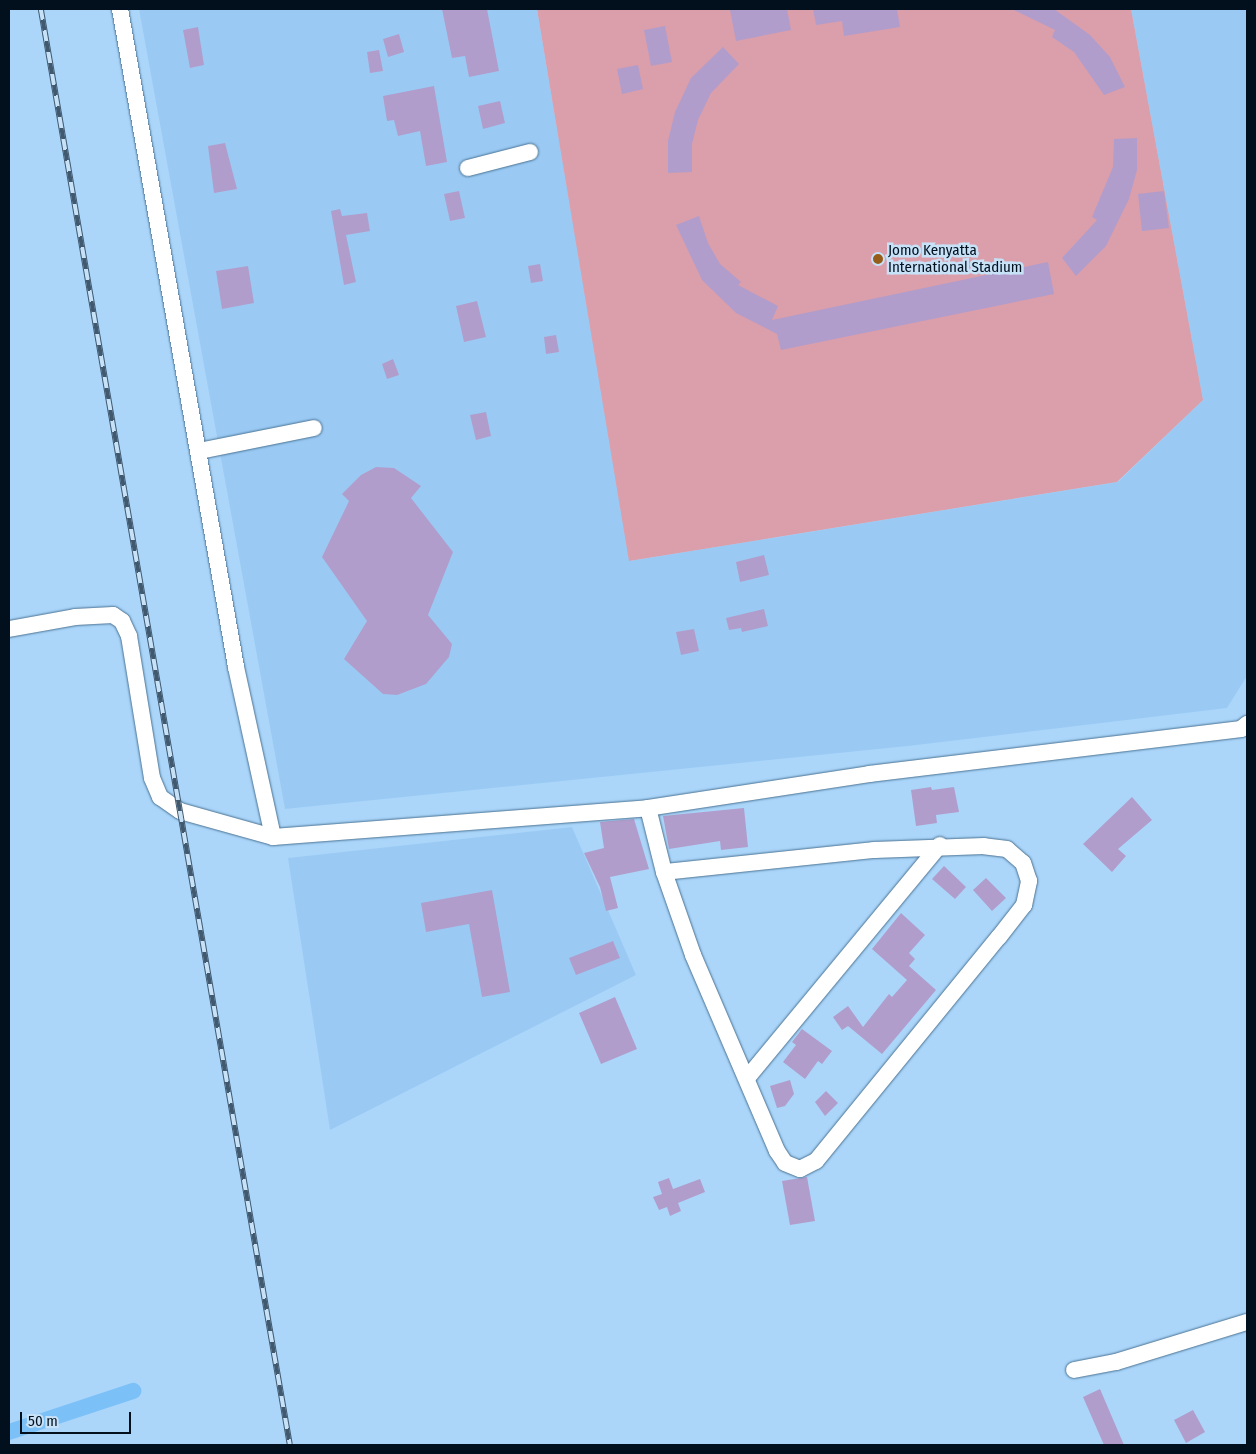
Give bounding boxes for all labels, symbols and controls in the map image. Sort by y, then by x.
place label: Jomo Kenyatta International Stadium [888,241,1022,276]
marker: Jomo Kenyatta International Stadium [872,253,884,265]
scale bar [22,1402,134,1434]
text: 50 m [28,1412,58,1430]

